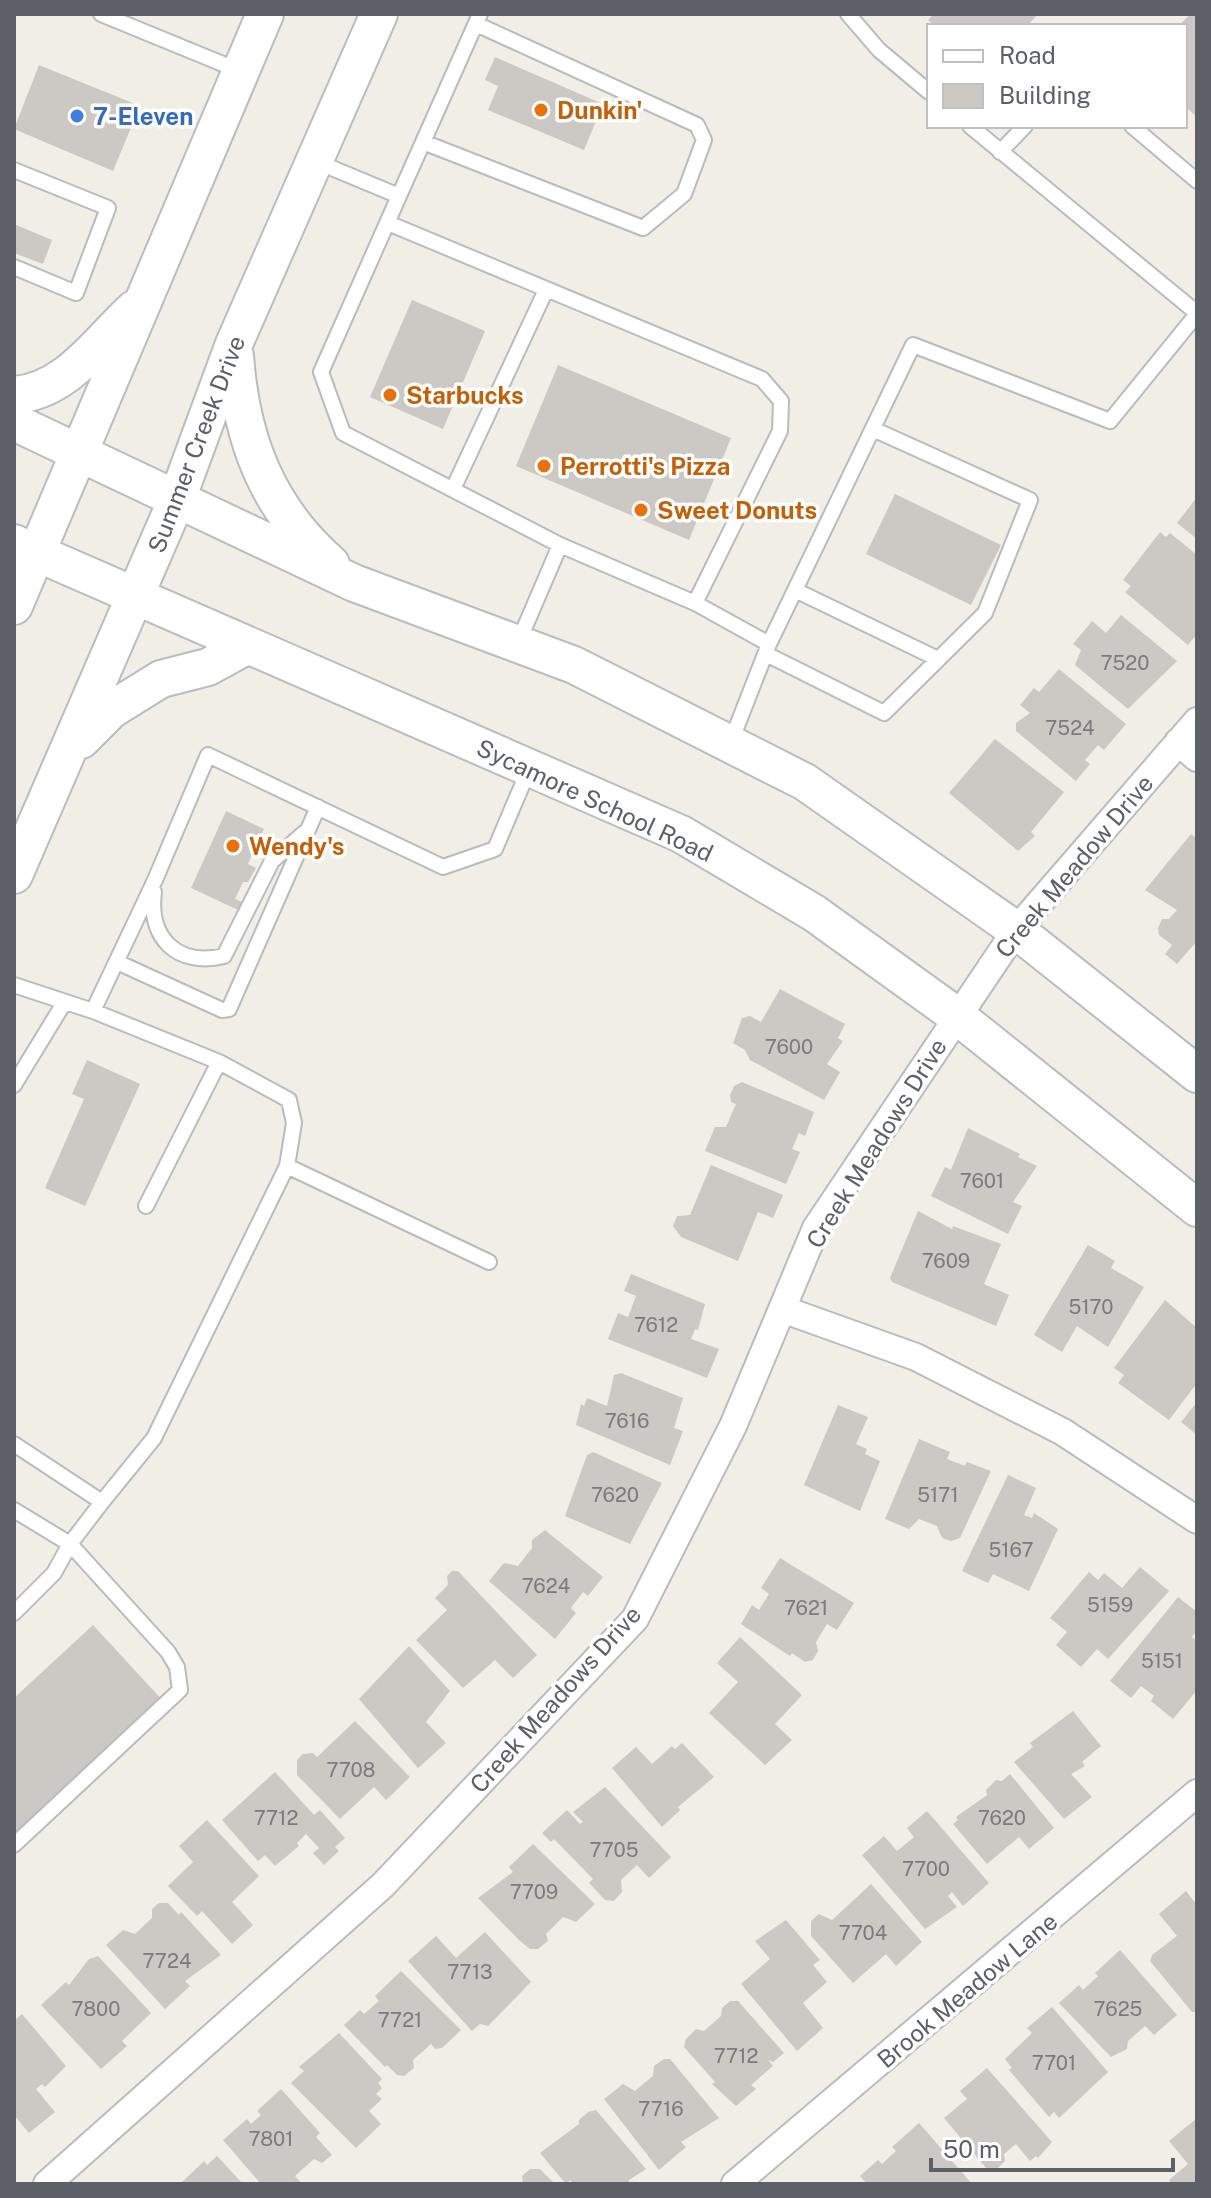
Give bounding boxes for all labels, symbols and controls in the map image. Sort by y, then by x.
legend [927,24,1187,128]
text: Road [999,41,1056,69]
text: Building [999,81,1091,109]
place label: Dunkin' [557,96,643,124]
marker: Dunkin' [532,101,550,119]
place label: 7-Eleven [93,102,193,130]
marker: 7-Eleven [68,107,86,125]
street label: Summer Creek Drive [142,332,250,556]
place label: Starbucks [406,381,524,409]
marker: Starbucks [381,386,399,404]
place label: Perrotti's Pizza [560,452,730,480]
marker: Perrotti's Pizza [535,457,553,475]
place label: Sweet Donuts [657,496,817,524]
marker: Sweet Donuts [632,501,650,519]
house number: 7520 [1101,651,1149,675]
house number: 7524 [1045,716,1095,740]
street label: Sycamore School Road [472,733,718,867]
street label: Creek Meadow Drive [989,769,1159,963]
place label: Wendy's [249,832,345,860]
marker: Wendy's [224,837,242,855]
street label: Creek Meadows Drive [800,1033,952,1253]
house number: 7600 [765,1035,813,1059]
house number: 7601 [960,1169,1004,1193]
house number: 7609 [922,1249,970,1273]
house number: 5170 [1069,1295,1113,1319]
house number: 7612 [634,1313,678,1337]
house number: 7616 [605,1409,649,1433]
house number: 7620 [591,1483,639,1507]
house number: 5171 [917,1483,959,1507]
house number: 5167 [988,1538,1034,1562]
house number: 7624 [522,1574,570,1598]
house number: 5159 [1087,1593,1133,1617]
house number: 7621 [784,1596,828,1620]
street label: Creek Meadows Drive [464,1600,646,1798]
house number: 5151 [1141,1649,1183,1673]
house number: 7708 [327,1758,375,1782]
house number: 7712 [254,1806,298,1830]
house number: 7620 [978,1806,1026,1830]
house number: 7705 [590,1838,638,1862]
house number: 7700 [902,1857,950,1881]
house number: 7709 [510,1880,558,1904]
street label: Brook Meadow Lane [871,1907,1063,2073]
house number: 7704 [839,1921,887,1945]
house number: 7724 [143,1949,191,1973]
house number: 7713 [447,1960,493,1984]
house number: 7800 [72,1997,120,2021]
house number: 7625 [1094,1997,1142,2021]
house number: 7721 [378,2008,422,2032]
house number: 7712 [714,2044,758,2068]
house number: 7701 [1032,2051,1076,2075]
house number: 7716 [638,2097,684,2121]
scale bar [931,2122,1173,2172]
house number: 7801 [249,2127,293,2151]
text: 50 m [943,2135,1000,2163]

